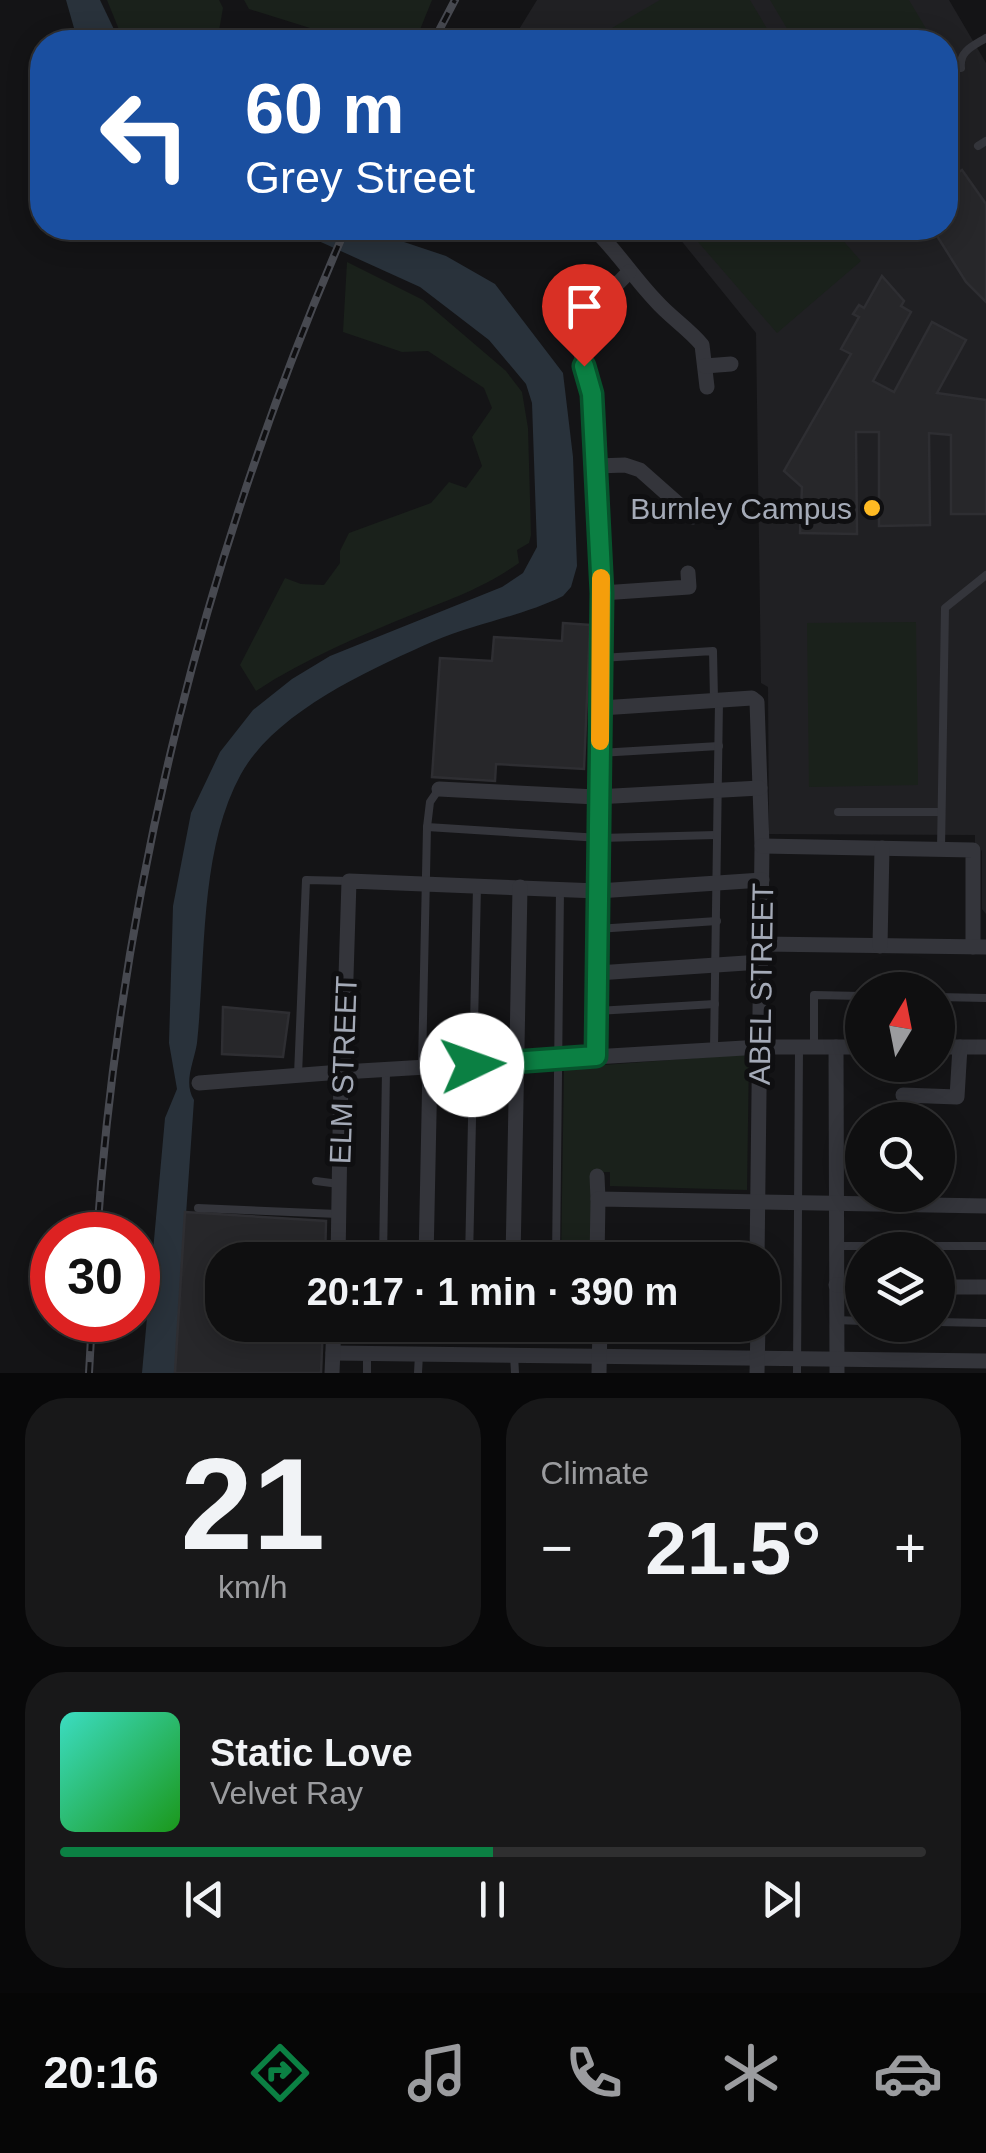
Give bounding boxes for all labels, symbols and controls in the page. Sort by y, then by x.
icon: left [80,70,210,200]
text: 60 m [245,70,405,148]
text: Grey Street [245,152,475,203]
pin [542,264,627,367]
icon: arrive [557,279,612,334]
place label: Burnley Campus [630,492,852,525]
marker: Burnley Campus [861,497,883,519]
street label: ABEL STREET [743,883,779,1085]
north arrow [845,972,955,1082]
map controls [845,972,955,1342]
street label: ELM STREET [323,975,363,1165]
position arrow [420,1013,524,1117]
button: search [845,1102,955,1212]
speed limit sign: 30 [30,1212,160,1342]
button: layers [845,1232,955,1342]
text: 20:17 · 1 min · 390 m [307,1271,678,1313]
text: 21 [180,1431,325,1577]
text: Climate [541,1455,649,1491]
text: 21.5° [645,1506,821,1590]
text: − [541,1517,573,1579]
text: + [894,1517,926,1579]
text: km/h [218,1569,287,1605]
text: Static Love [210,1732,413,1774]
text: Velvet Ray [210,1775,363,1811]
icon: previous [177,1872,232,1927]
icon: pause [465,1872,520,1927]
icon: next [754,1872,809,1927]
icon: directions [245,2038,315,2108]
icon: music [402,2038,472,2108]
icon: phone [559,2038,629,2108]
icon: climate [716,2038,786,2108]
icon: car [873,2038,943,2108]
text: 20:16 [43,2047,159,2098]

